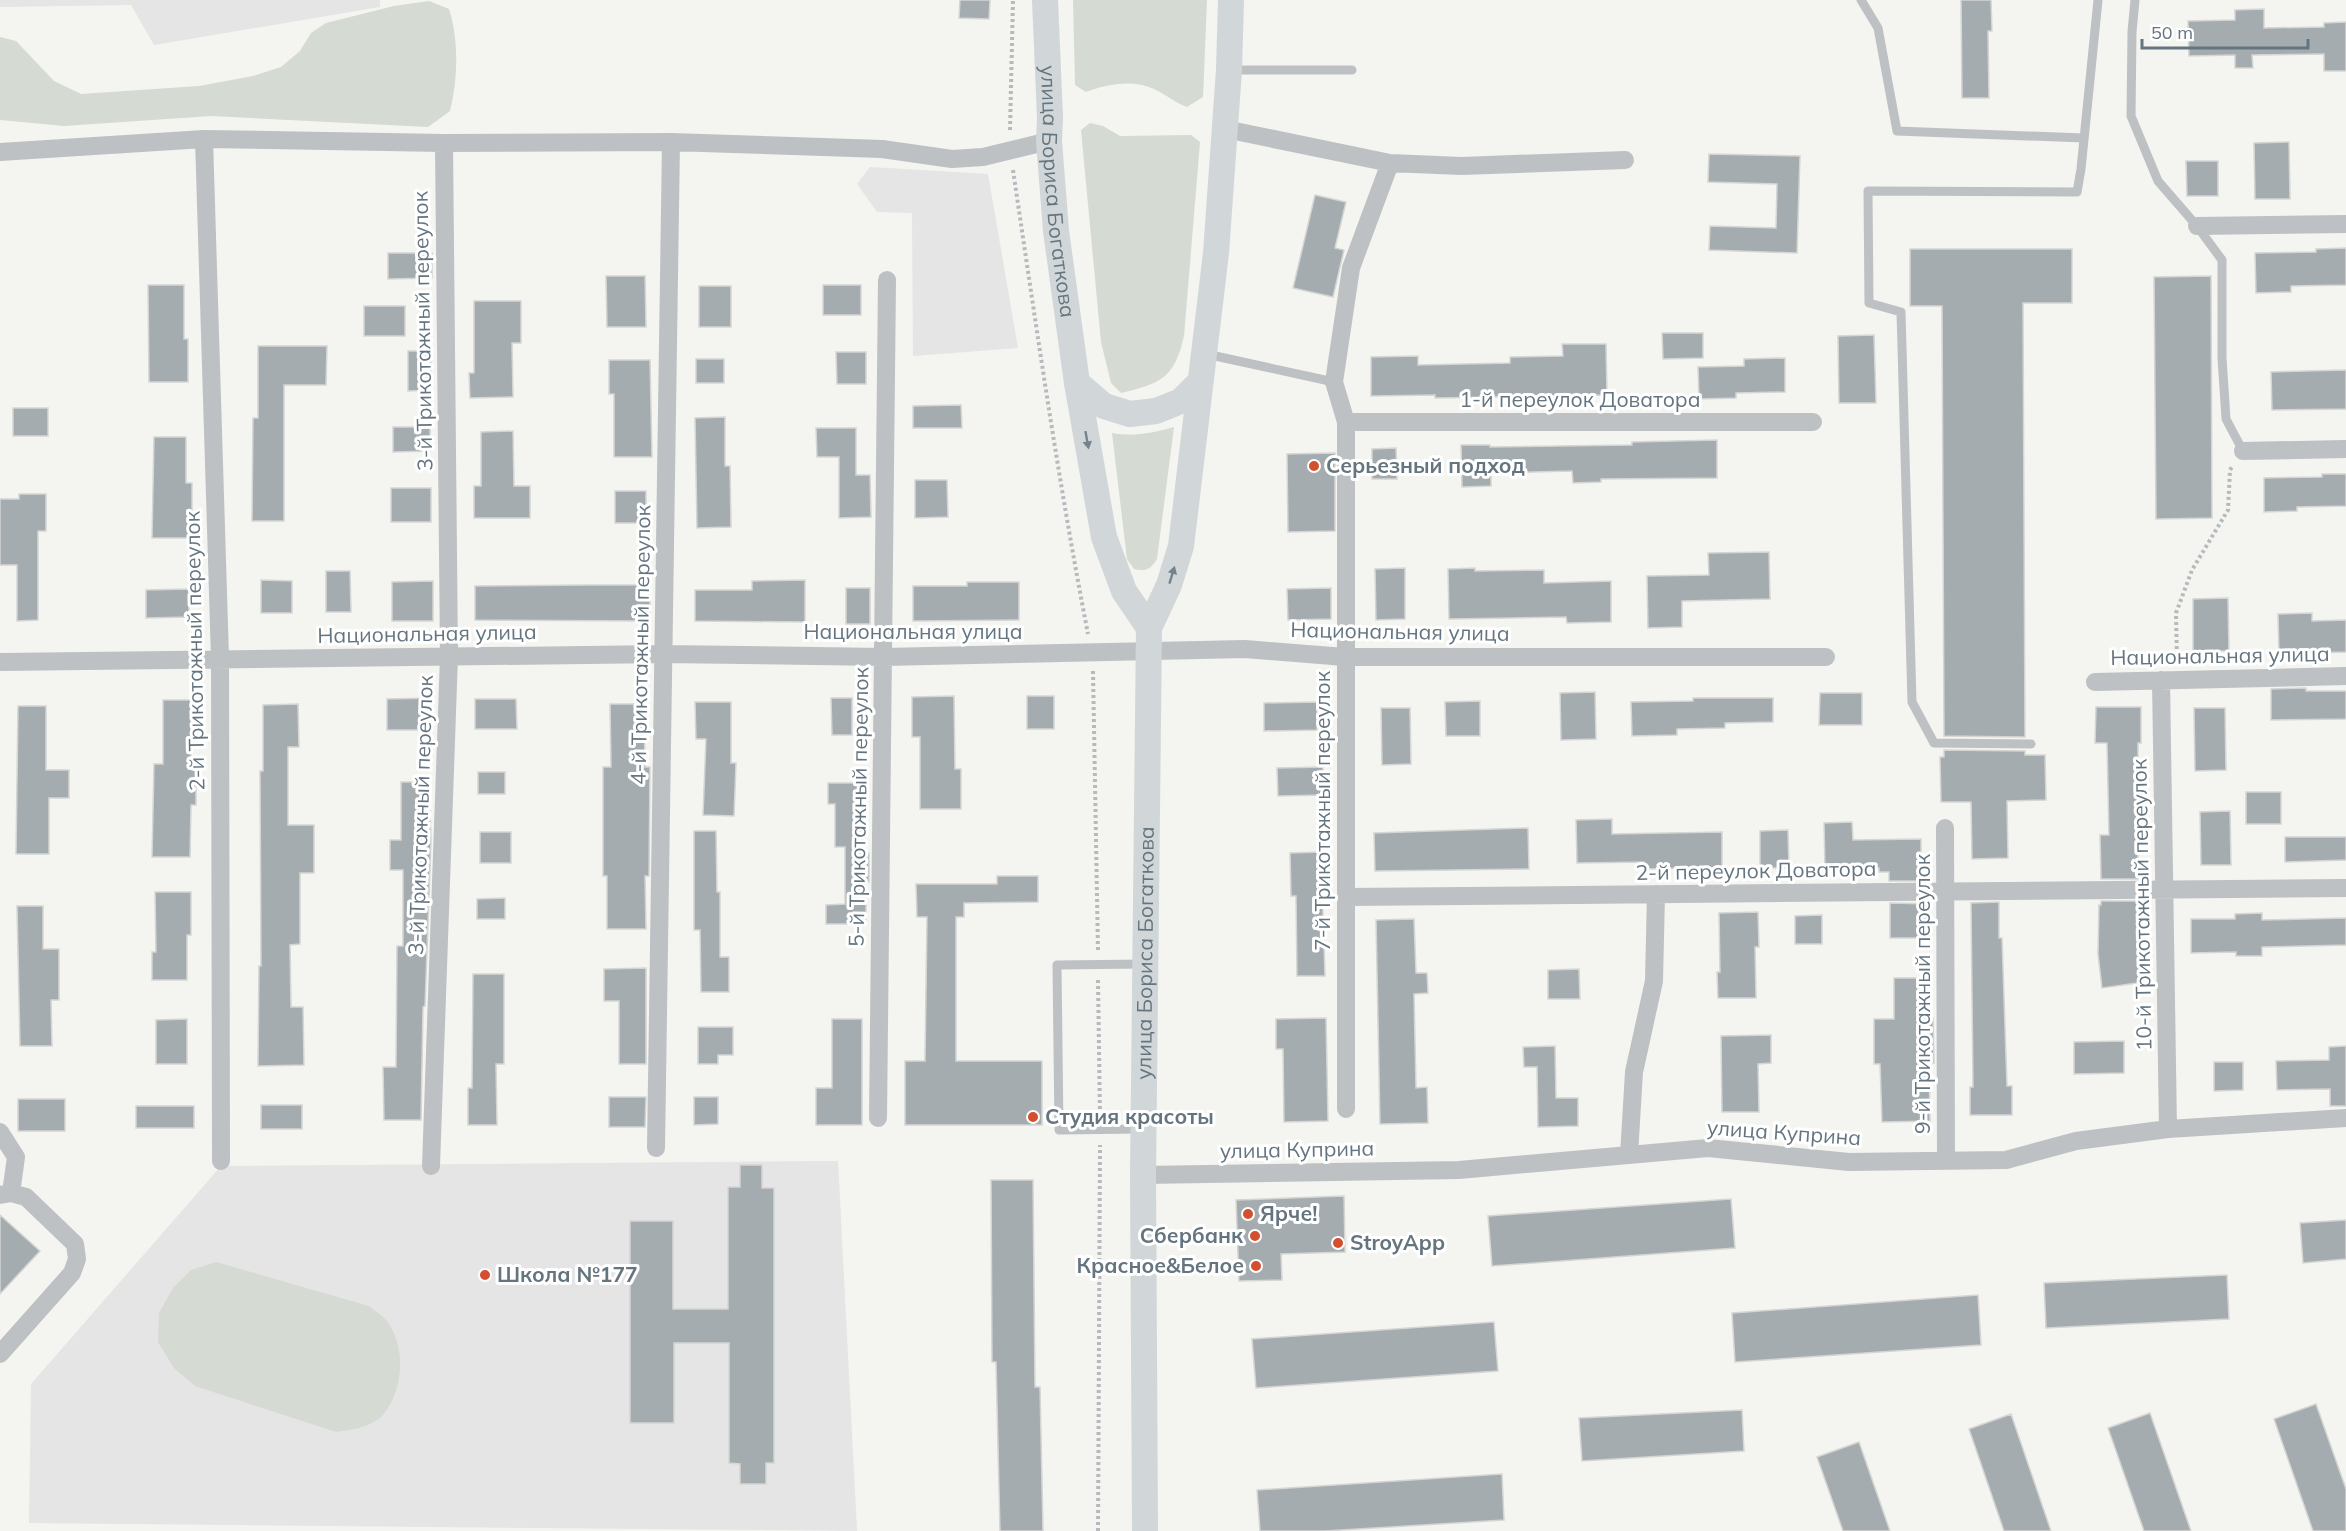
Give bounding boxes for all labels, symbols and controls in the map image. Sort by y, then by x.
scale bar [2142,12,2308,50]
text: 50 m [2151,21,2193,44]
street label: улица Бориса Богаткова [1036,65,1082,319]
street label: 3-й Трикотажный переулок [407,190,437,471]
street label: 1-й переулок Доватора [1460,386,1700,412]
one-way arrow [1083,431,1092,450]
place label: Серьезный подход [1326,452,1525,478]
marker: Серьезный подход [1307,459,1321,473]
street label: 4-й Трикотажный переулок [625,504,655,785]
street label: 2-й Трикотажный переулок [179,510,209,791]
one-way arrow [1168,566,1177,584]
street label: Национальная улица [1290,616,1510,646]
street label: Национальная улица [317,618,537,648]
street label: Национальная улица [803,618,1023,644]
street label: Национальная улица [2110,640,2330,670]
street label: 5-й Трикотажный переулок [843,666,873,947]
street label: 7-й Трикотажный переулок [1309,670,1335,951]
street label: 3-й Трикотажный переулок [402,674,438,955]
street label: 10-й Трикотажный переулок [2125,758,2157,1051]
street label: улица Бориса Богаткова [1130,826,1159,1080]
street label: 9-й Трикотажный переулок [1909,853,1935,1134]
street label: 2-й переулок Доватора [1635,855,1877,885]
place label: Студия красоты [1045,1103,1214,1129]
marker: Студия красоты [1026,1110,1040,1124]
street label: улица Куприна [1706,1114,1862,1150]
street label: улица Куприна [1220,1135,1374,1163]
place label: Ярче! [1260,1200,1317,1226]
marker: Ярче! [1241,1207,1255,1221]
place label: Сбербанк [1140,1222,1244,1248]
marker: Сбербанк [1248,1229,1262,1243]
place label: StroyApp [1350,1229,1445,1255]
marker: StroyApp [1331,1236,1345,1250]
place label: Красное&Белое [1076,1252,1244,1278]
marker: Красное&Белое [1249,1259,1263,1273]
place label: Школа №177 [497,1261,638,1287]
marker: Школа №177 [478,1268,492,1282]

